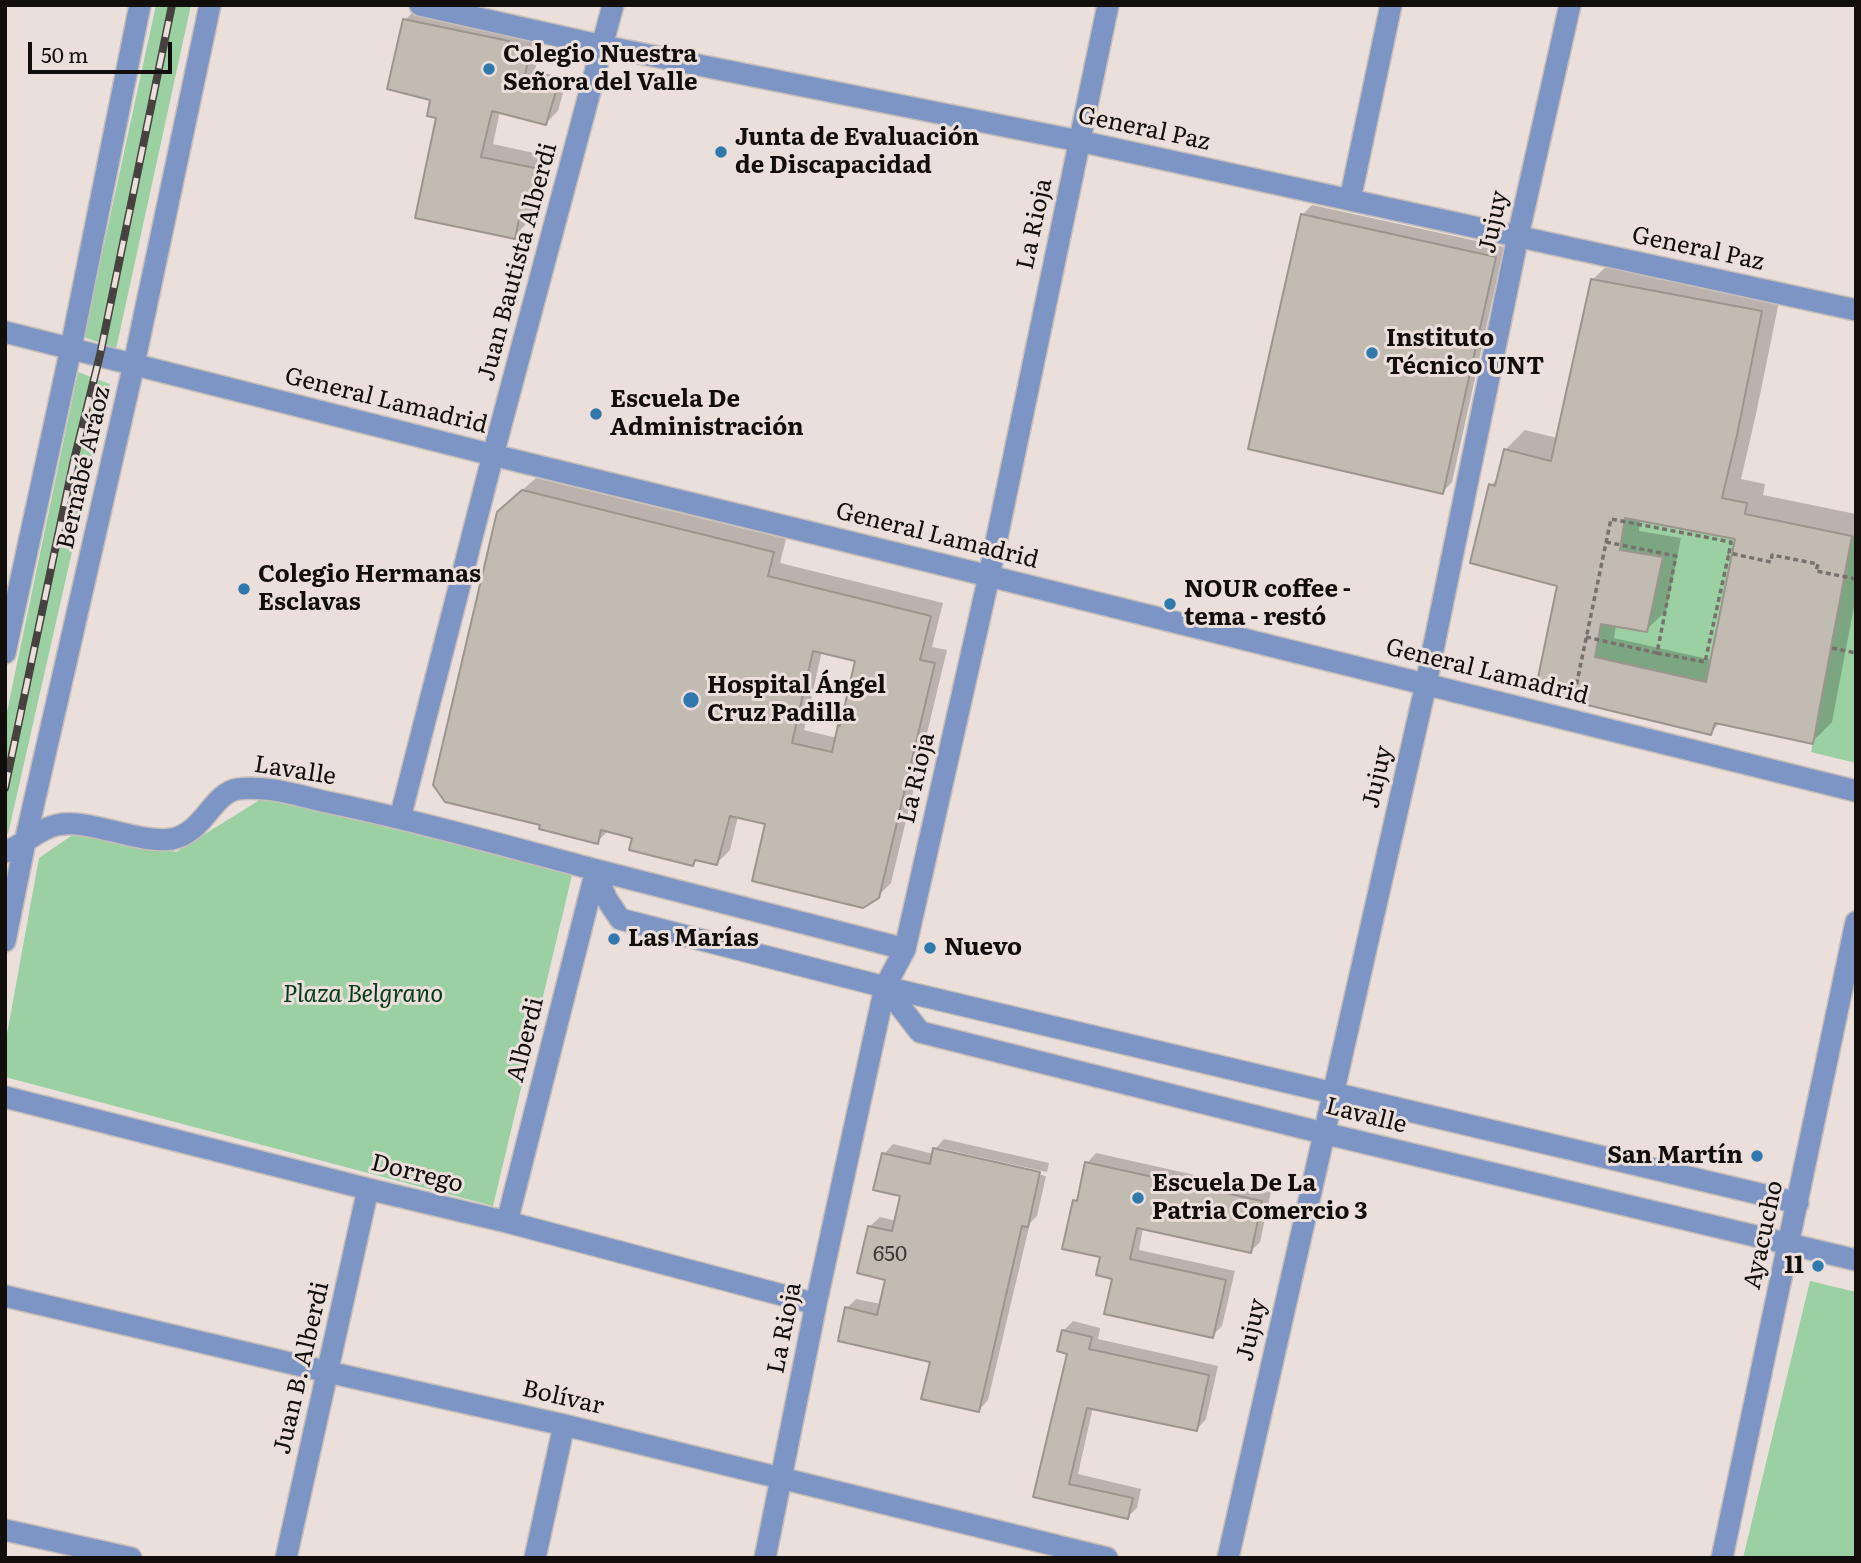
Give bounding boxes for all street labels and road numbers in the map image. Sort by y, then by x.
street label: General Paz [1075,101,1213,157]
street label: Juan Bautista Alberdi [472,140,564,384]
street label: La Rioja [1011,176,1059,272]
street label: Jujuy [1473,188,1515,256]
street label: General Paz [1629,221,1767,277]
street label: General Lamadrid [282,362,490,440]
street label: Bernabé Aráoz [51,384,117,552]
street label: General Lamadrid [833,497,1041,575]
street label: General Lamadrid [1383,633,1591,711]
street label: La Rioja [893,730,941,826]
street label: Jujuy [1357,743,1399,811]
street label: Lavalle [252,750,338,792]
street label: Alberdi [502,995,550,1085]
street label: Lavalle [1323,1092,1409,1140]
street label: Dorrego [368,1149,466,1199]
street label: Ayacucho [1738,1178,1790,1292]
street label: Juan B. Alberdi [268,1279,336,1457]
street label: La Rioja [762,1280,808,1376]
street label: Jujuy [1231,1296,1273,1364]
street label: Bolívar [519,1375,607,1421]

